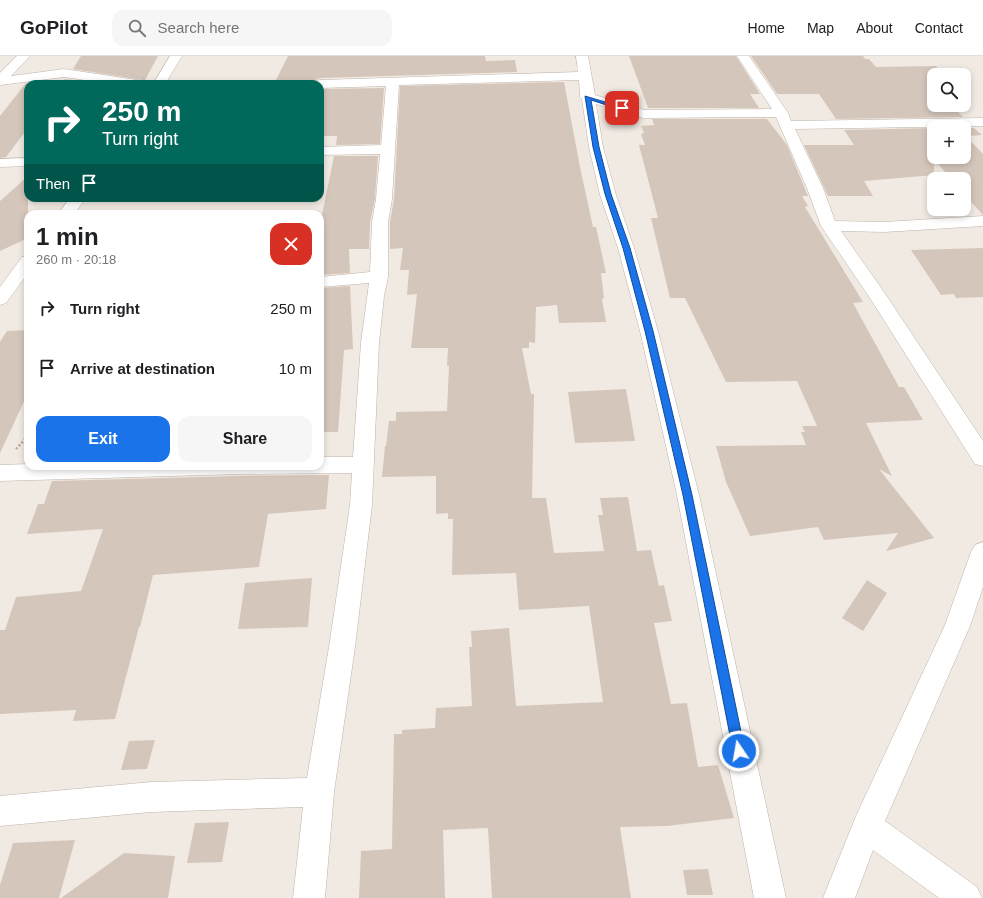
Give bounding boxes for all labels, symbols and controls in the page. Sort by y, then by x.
search box [112,10,392,46]
text: GoPilot [20,17,88,38]
icon: search [126,17,148,39]
text: Search here [158,19,239,36]
text: Home [748,20,785,36]
text: Map [807,20,834,36]
text: About [856,20,893,36]
text: Contact [915,20,963,36]
map controls [927,68,971,216]
button: search [927,68,971,112]
pin [605,91,639,125]
icon: right [36,96,88,148]
text: 250 m [102,96,181,127]
icon: arrive [611,97,633,119]
button: + [927,120,971,164]
text: Turn right [102,129,178,149]
icon: arrive [78,172,100,194]
button: − [927,172,971,216]
text: Then [36,175,70,192]
text: 1 min [36,223,99,250]
button: close [270,223,312,265]
text: 260 m · 20:18 [36,252,116,267]
icon: right [36,297,58,319]
text: Turn right [70,300,140,317]
text: 250 m [270,300,312,317]
icon: arrive [36,357,58,379]
text: Arrive at destination [70,360,215,377]
text: 10 m [279,360,312,377]
button: Exit [36,416,170,462]
button: Share [178,416,312,462]
position arrow [718,730,760,772]

